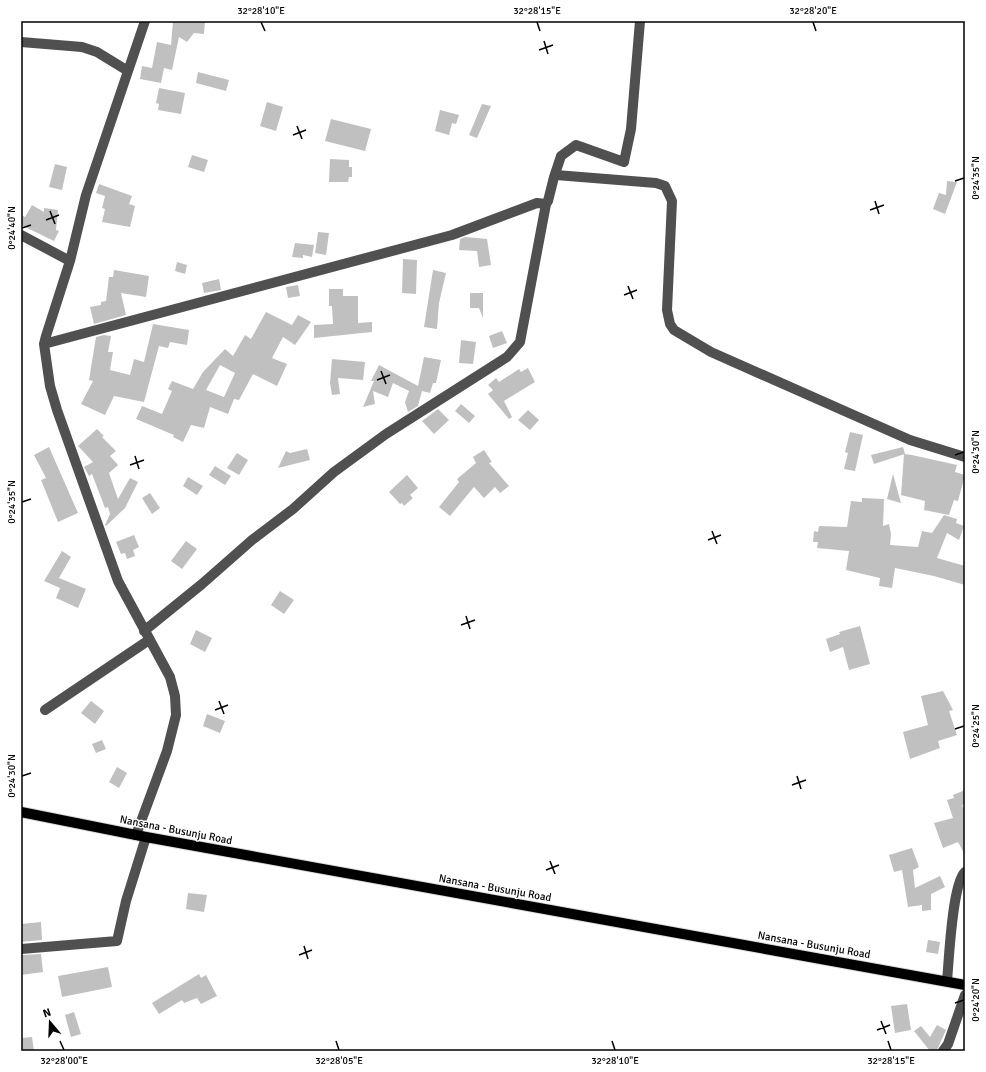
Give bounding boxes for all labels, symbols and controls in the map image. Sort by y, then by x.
text: 32°28'10"E [237,5,285,17]
text: 32°28'15"E [513,5,561,17]
text: 32°28'20"E [789,5,837,17]
text: 0°24'35"N [970,156,982,200]
text: 0°24'40"N [6,206,18,250]
text: 0°24'30"N [970,430,982,474]
text: 0°24'35"N [6,480,18,524]
text: 0°24'25"N [970,704,982,748]
text: 0°24'30"N [6,754,18,798]
street label: Nansana - Busunju Road [119,813,233,847]
street label: Nansana - Busunju Road [438,872,553,904]
street label: Nansana - Busunju Road [757,929,872,961]
text: 0°24'20"N [970,978,982,1022]
north arrow [30,1002,70,1042]
text: N [41,1006,53,1020]
text: 32°28'00"E [40,1055,88,1067]
text: 32°28'05"E [315,1055,363,1067]
text: 32°28'10"E [591,1055,639,1067]
text: 32°28'15"E [867,1055,915,1067]

